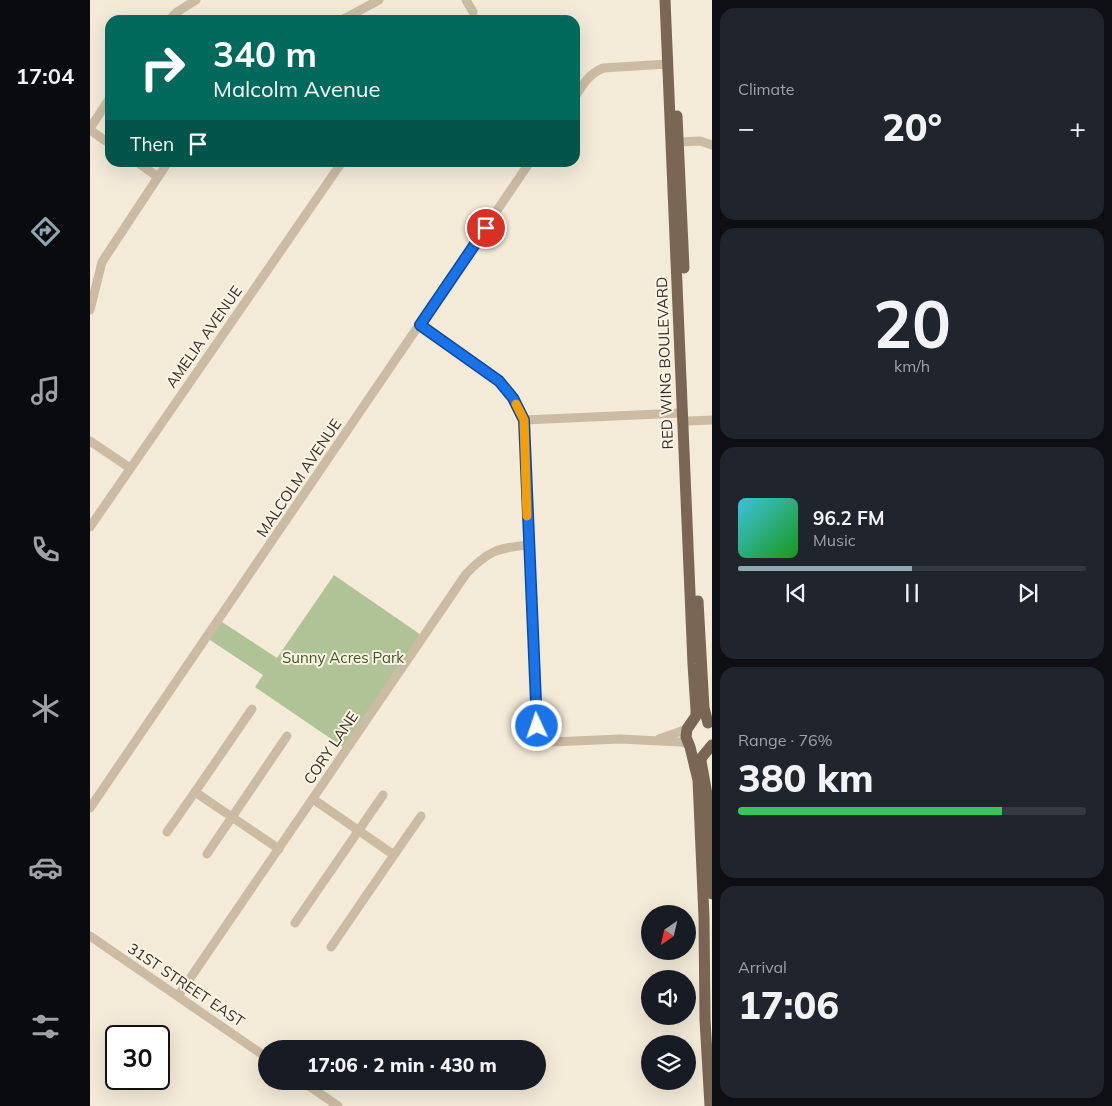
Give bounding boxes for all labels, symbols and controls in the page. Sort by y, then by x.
text: 340 m [213,32,317,76]
icon: right [130,35,195,100]
text: 17:04 [16,62,74,90]
text: Malcolm Avenue [213,75,380,103]
text: Climate [738,79,794,99]
text: 20° [882,103,942,151]
text: − [738,110,755,145]
text: + [1069,110,1086,145]
icon: arrive [184,130,212,158]
text: Then [130,132,174,156]
pin [465,207,507,249]
icon: directions [28,214,63,249]
icon: arrive [472,214,500,242]
street label: RED WING BOULEVARD [652,276,677,450]
street label: AMELIA AVENUE [161,282,246,391]
text: 20 [873,283,951,364]
text: km/h [894,356,930,376]
icon: music [28,373,63,408]
street label: MALCOLM AVENUE [252,415,345,540]
text: 96.2 FM [813,506,885,530]
text: Music [813,530,856,550]
icon: phone [28,532,63,567]
icon: previous [782,579,810,607]
icon: pause [898,579,926,607]
icon: next [1014,579,1042,607]
park label: Sunny Acres Park [282,648,404,667]
icon: climate [28,691,63,726]
position arrow [510,699,562,751]
street label: CORY LANE [299,708,362,788]
text: Range · 76% [738,730,833,750]
text: 380 km [738,754,874,802]
icon: car [28,850,63,885]
north arrow [641,905,696,960]
map controls [641,905,696,1090]
street label: 31ST STREET EAST [124,938,248,1031]
text: Arrival [738,957,787,977]
button: sound [641,970,696,1025]
text: 17:06 [738,981,839,1029]
icon: filters [28,1009,63,1044]
speed limit sign: 30 [105,1025,170,1090]
button: layers [641,1035,696,1090]
text: 17:06 · 2 min · 430 m [307,1053,497,1077]

